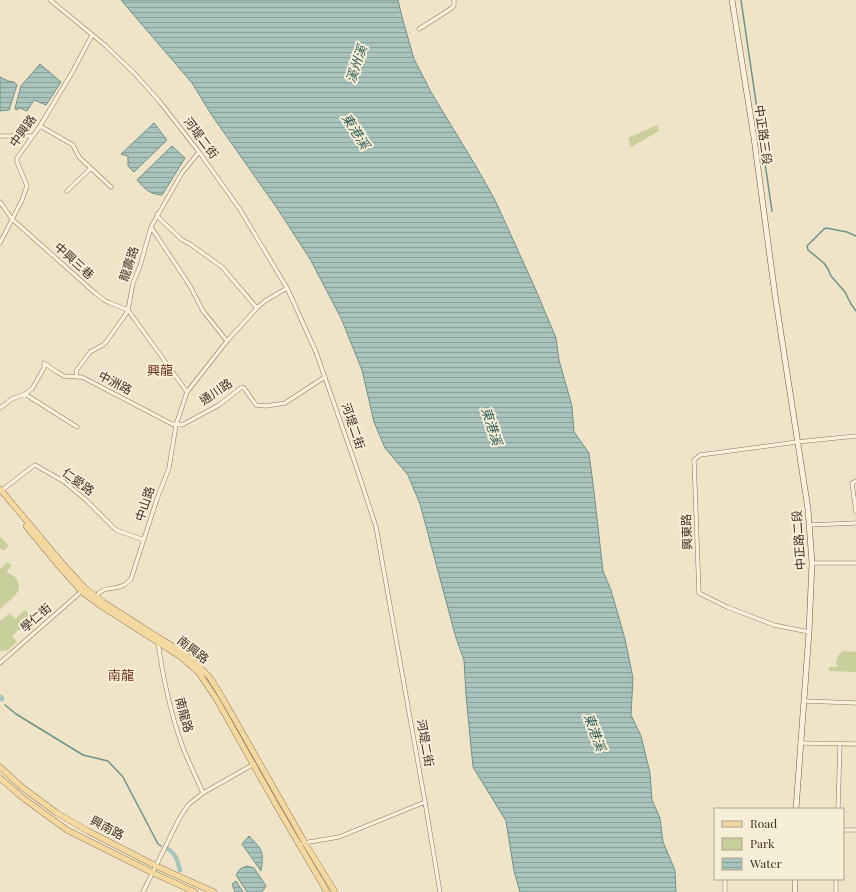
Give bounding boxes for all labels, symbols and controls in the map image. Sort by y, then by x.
water label: 溪州溪 [341,41,371,85]
street label: 中正路三段 [752,104,776,166]
water label: 東港溪 [339,110,375,153]
street label: 中興路 [5,111,39,150]
street label: 河堤二街 [181,113,223,161]
street label: 中興三巷 [51,238,98,282]
street label: 龍壽路 [115,244,141,283]
district label: 興龍 [147,361,173,378]
street label: 中洲路 [96,367,135,397]
street label: 通川路 [196,374,235,408]
street label: 河堤二街 [339,400,369,451]
water label: 東港溪 [478,405,507,449]
street label: 仁愛路 [59,464,98,498]
street label: 中山路 [131,484,157,523]
street label: 中正路二段 [788,510,808,571]
street label: 興東路 [677,514,695,550]
street label: 學仁街 [17,599,54,635]
street label: 南興路 [175,632,213,667]
district label: 南龍 [108,666,134,683]
street label: 南龍路 [173,695,197,734]
water label: 東港溪 [581,711,611,755]
street label: 河堤二街 [414,718,438,768]
legend [714,808,844,880]
street label: 興南路 [88,812,127,843]
text: Road [750,815,777,831]
text: Park [750,835,775,851]
text: Water [749,855,783,871]

